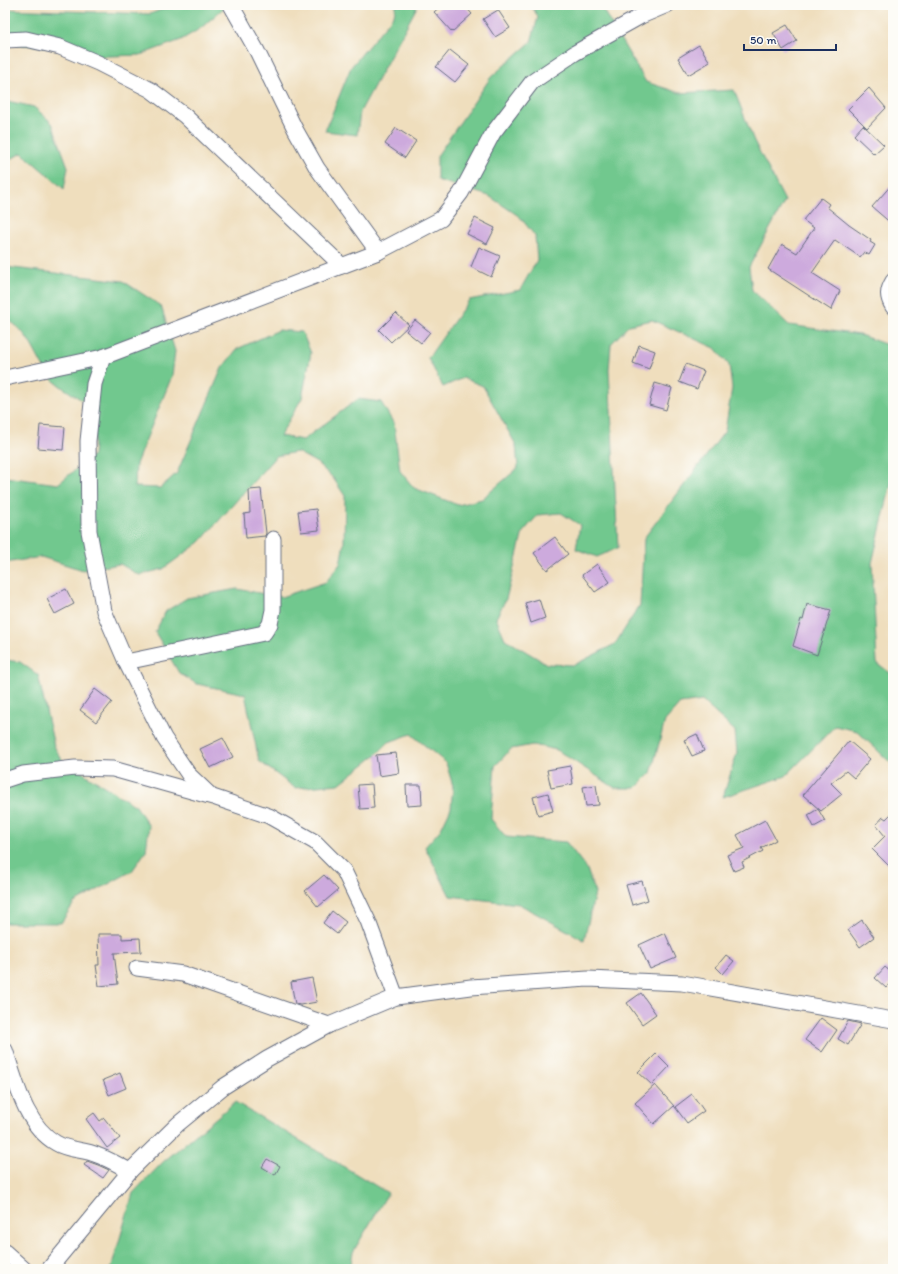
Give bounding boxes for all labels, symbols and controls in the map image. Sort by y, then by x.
scale bar [744,26,836,52]
text: 50 m [750,33,776,47]

